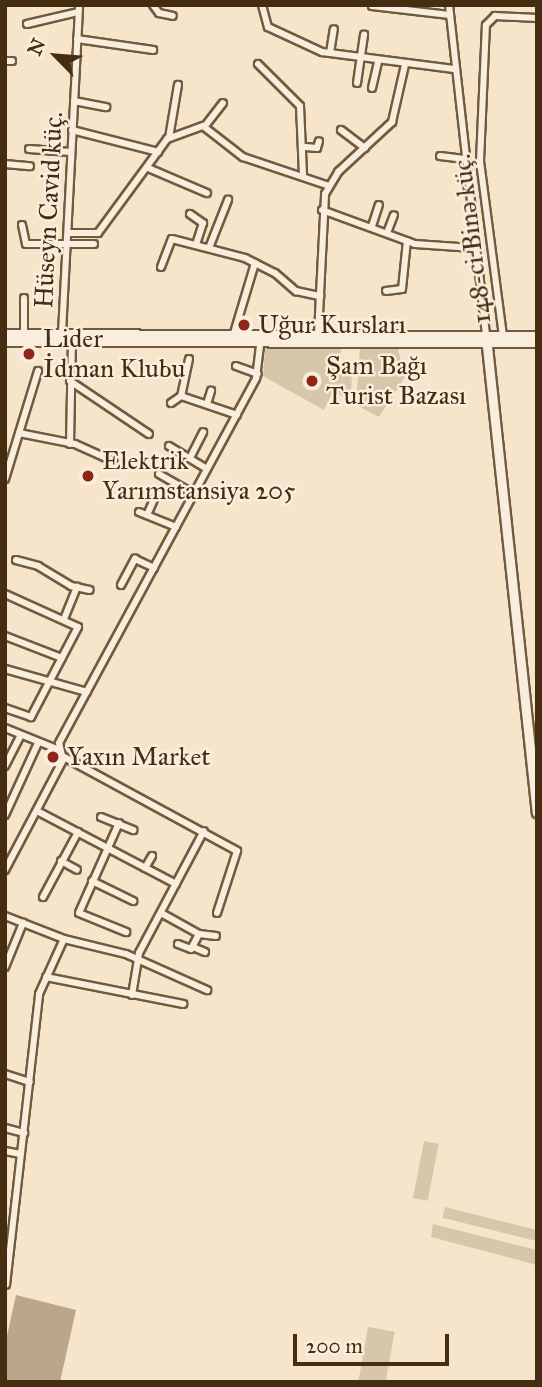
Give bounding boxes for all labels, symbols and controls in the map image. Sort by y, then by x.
north arrow [21,21,91,91]
text: N [23,35,50,59]
street label: Hüseyn Cavid küç. [28,111,70,309]
street label: 148-ci Binə küç. [446,152,498,326]
place label: Uğur Kursları [258,309,406,341]
marker: Uğur Kursları [236,317,252,333]
place label: Lider İdman Klubu [43,323,185,384]
marker: Lider İdman Klubu [21,346,37,362]
place label: Şam Bağı Turist Bazası [326,350,466,412]
marker: Şam Bağı Turist Bazası [304,373,320,389]
place label: Elektrik Yarımstansiya 205 [102,445,295,506]
marker: Elektrik Yarımstansiya 205 [80,468,96,484]
place label: Yaxın Market [67,741,210,773]
marker: Yaxın Market [45,749,61,765]
scale bar [297,1320,453,1364]
text: 200 m [306,1333,363,1359]

